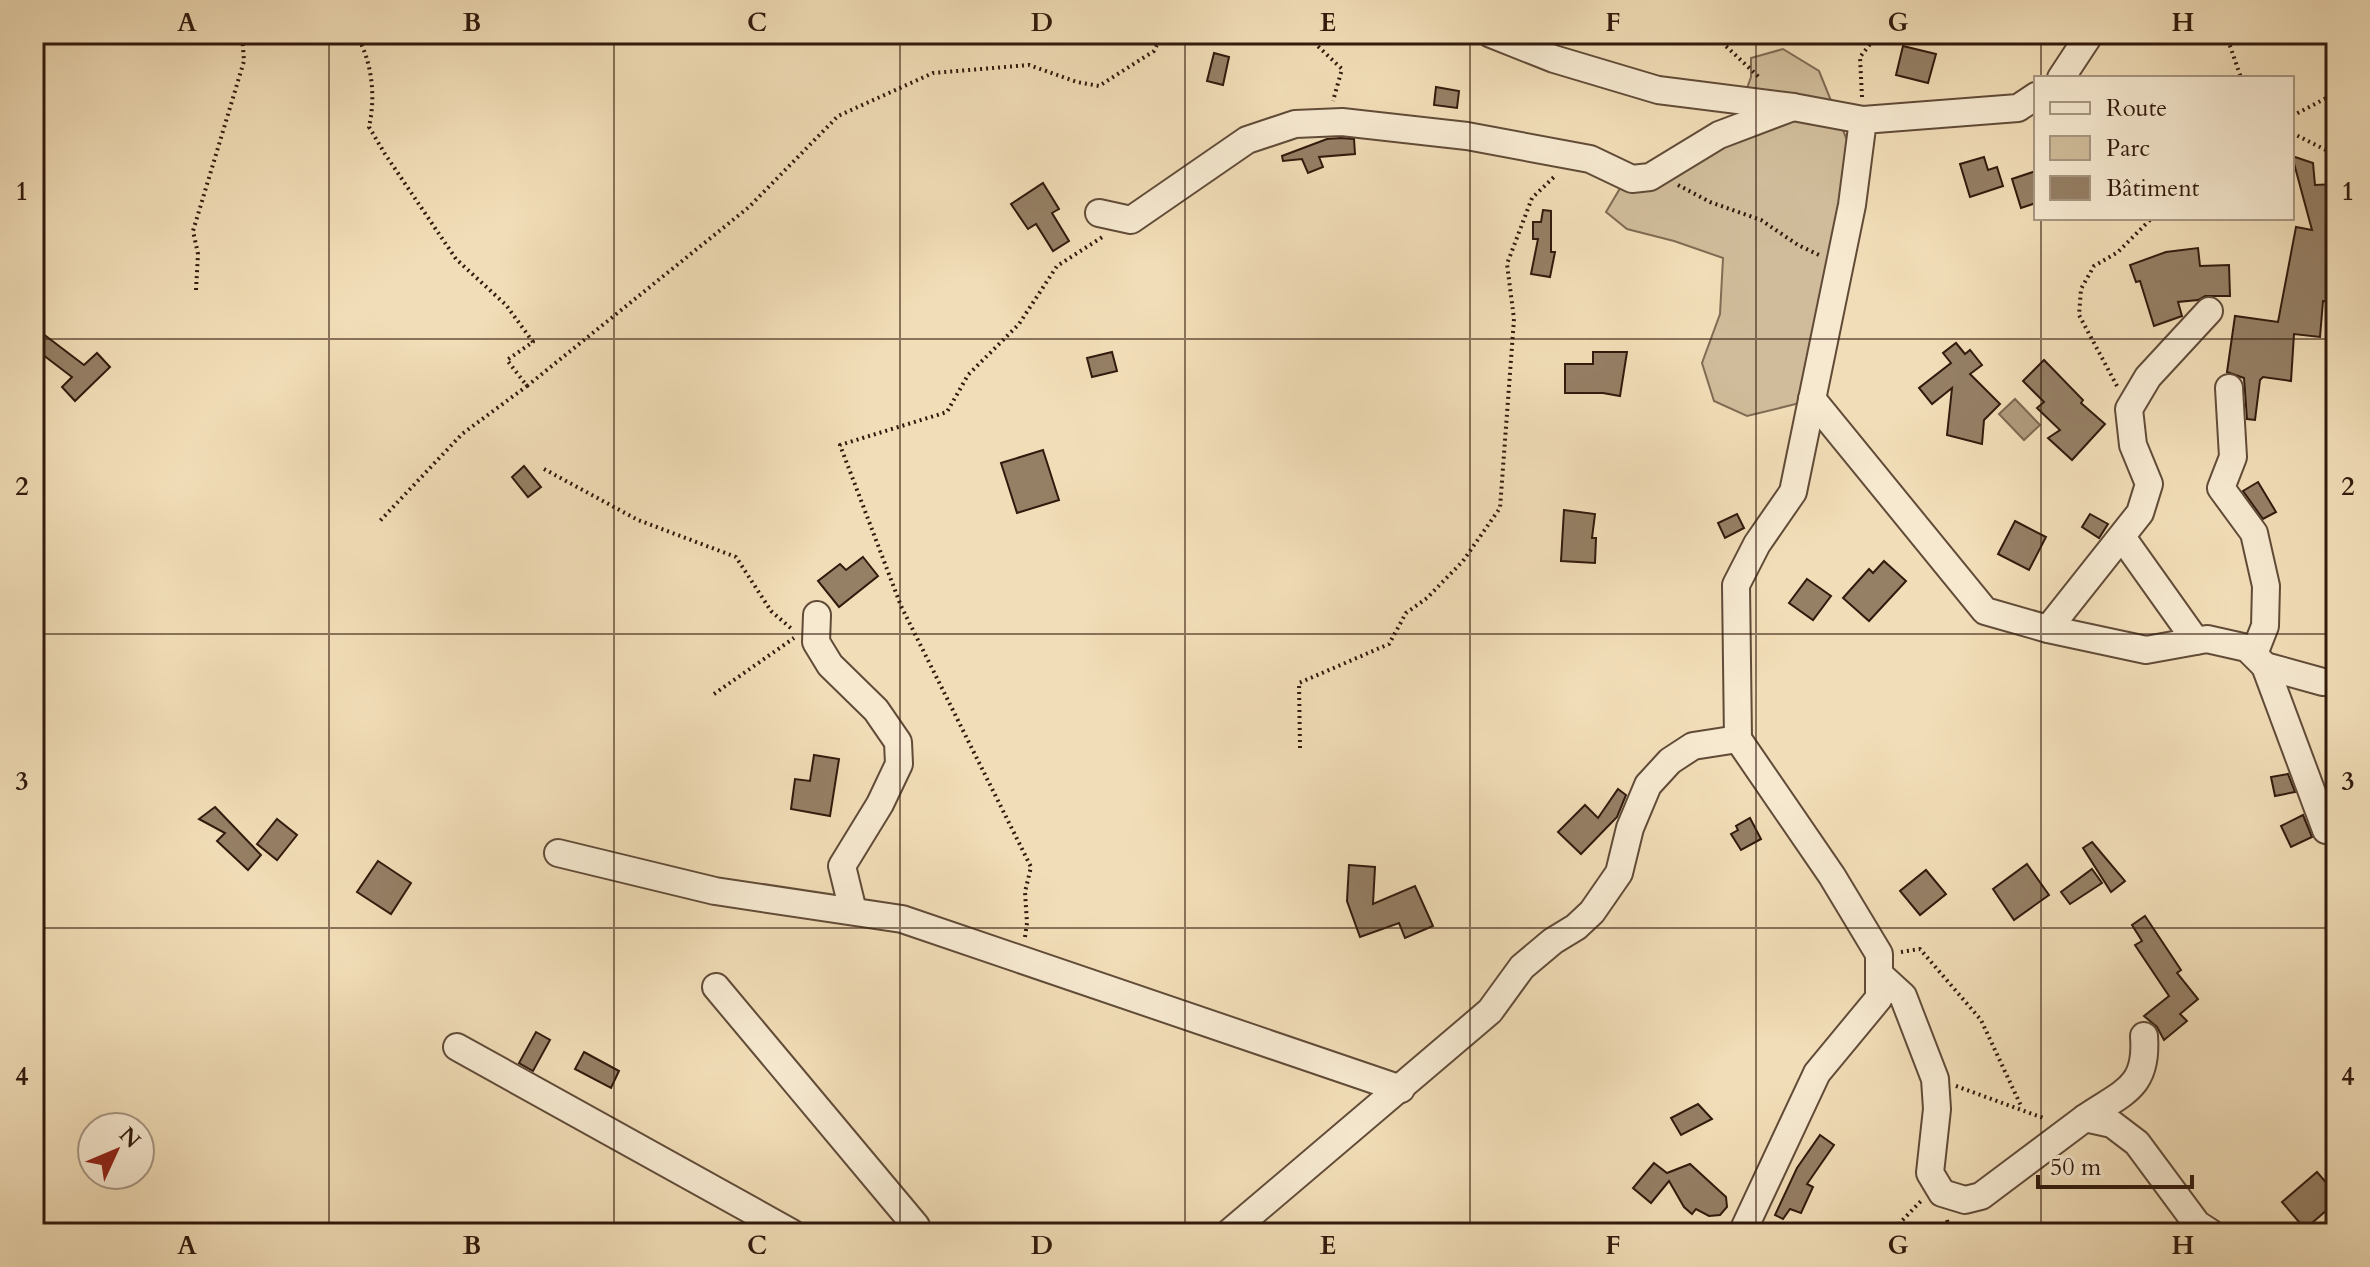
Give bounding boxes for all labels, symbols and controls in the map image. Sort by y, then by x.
text: A [177,5,197,40]
text: B [463,5,481,40]
text: C [747,5,767,40]
text: D [1031,5,1053,40]
text: E [1320,5,1336,40]
text: F [1605,5,1621,40]
text: G [1887,5,1909,40]
text: H [2172,5,2195,40]
legend [2034,76,2294,220]
text: Route [2106,92,2167,125]
text: Parc [2106,132,2150,165]
text: Bâtiment [2106,172,2200,205]
text: 1 [15,174,29,209]
text: 1 [2341,174,2355,209]
text: 2 [15,469,29,504]
text: 2 [2341,469,2355,504]
text: 3 [15,764,29,799]
text: 3 [2341,764,2355,799]
text: 4 [15,1059,29,1094]
text: 4 [2341,1059,2355,1094]
north arrow [76,1111,156,1191]
text: N [112,1121,147,1155]
scale bar [2038,1139,2192,1189]
text: 50 m [2050,1151,2102,1184]
text: A [177,1228,197,1263]
text: B [463,1228,481,1263]
text: C [747,1228,767,1263]
text: D [1031,1228,1053,1263]
text: E [1320,1228,1336,1263]
text: F [1605,1228,1621,1263]
text: G [1887,1228,1909,1263]
text: H [2172,1228,2195,1263]

